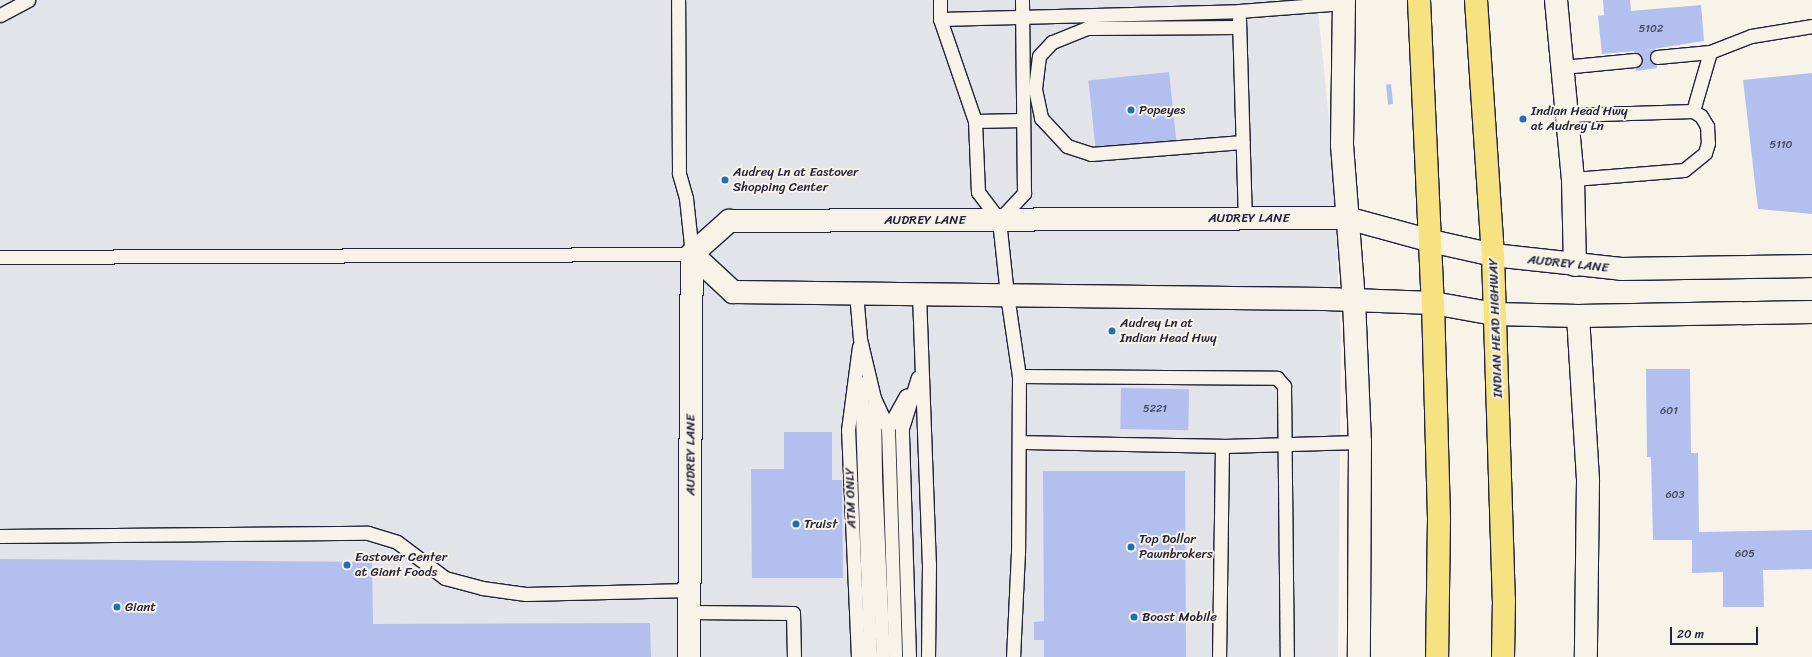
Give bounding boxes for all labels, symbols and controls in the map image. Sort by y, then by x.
house number: 5102 [1639,22,1663,36]
place label: Popeyes [1139,102,1185,118]
place label: Indian Head Hwy at Audrey Ln [1531,104,1628,135]
marker: Popeyes [1126,105,1136,115]
marker: Indian Head Hwy at Audrey Ln [1518,114,1528,124]
house number: 5110 [1769,138,1793,152]
place label: Audrey Ln at Eastover Shopping Center [733,165,859,196]
marker: Audrey Ln at Eastover Shopping Center [720,175,730,185]
street label: AUDREY LANE [1208,210,1290,226]
street label: AUDREY LANE [884,212,966,228]
street label: AUDREY LANE [1527,252,1609,276]
street label: INDIAN HEAD HIGHWAY [1486,258,1506,398]
place label: Audrey Ln at Indian Head Hwy [1120,316,1217,347]
marker: Audrey Ln at Indian Head Hwy [1107,326,1117,336]
house number: 5221 [1143,402,1167,416]
house number: 601 [1660,404,1678,418]
street label: AUDREY LANE [683,414,699,496]
street label: ATM ONLY [842,467,860,529]
house number: 603 [1665,488,1685,502]
place label: Truist [804,516,837,532]
marker: Truist [791,519,801,529]
place label: Top Dollar Pawnbrokers [1139,532,1213,563]
marker: Top Dollar Pawnbrokers [1126,542,1136,552]
house number: 605 [1735,547,1755,561]
place label: Eastover Center at Giant Foods [355,550,448,581]
marker: Eastover Center at Giant Foods [342,560,352,570]
place label: Giant [125,599,156,615]
marker: Giant [112,602,122,612]
place label: Boost Mobile [1142,609,1216,625]
marker: Boost Mobile [1129,612,1139,622]
scale bar [1672,619,1760,645]
text: 20 m [1677,623,1704,645]

